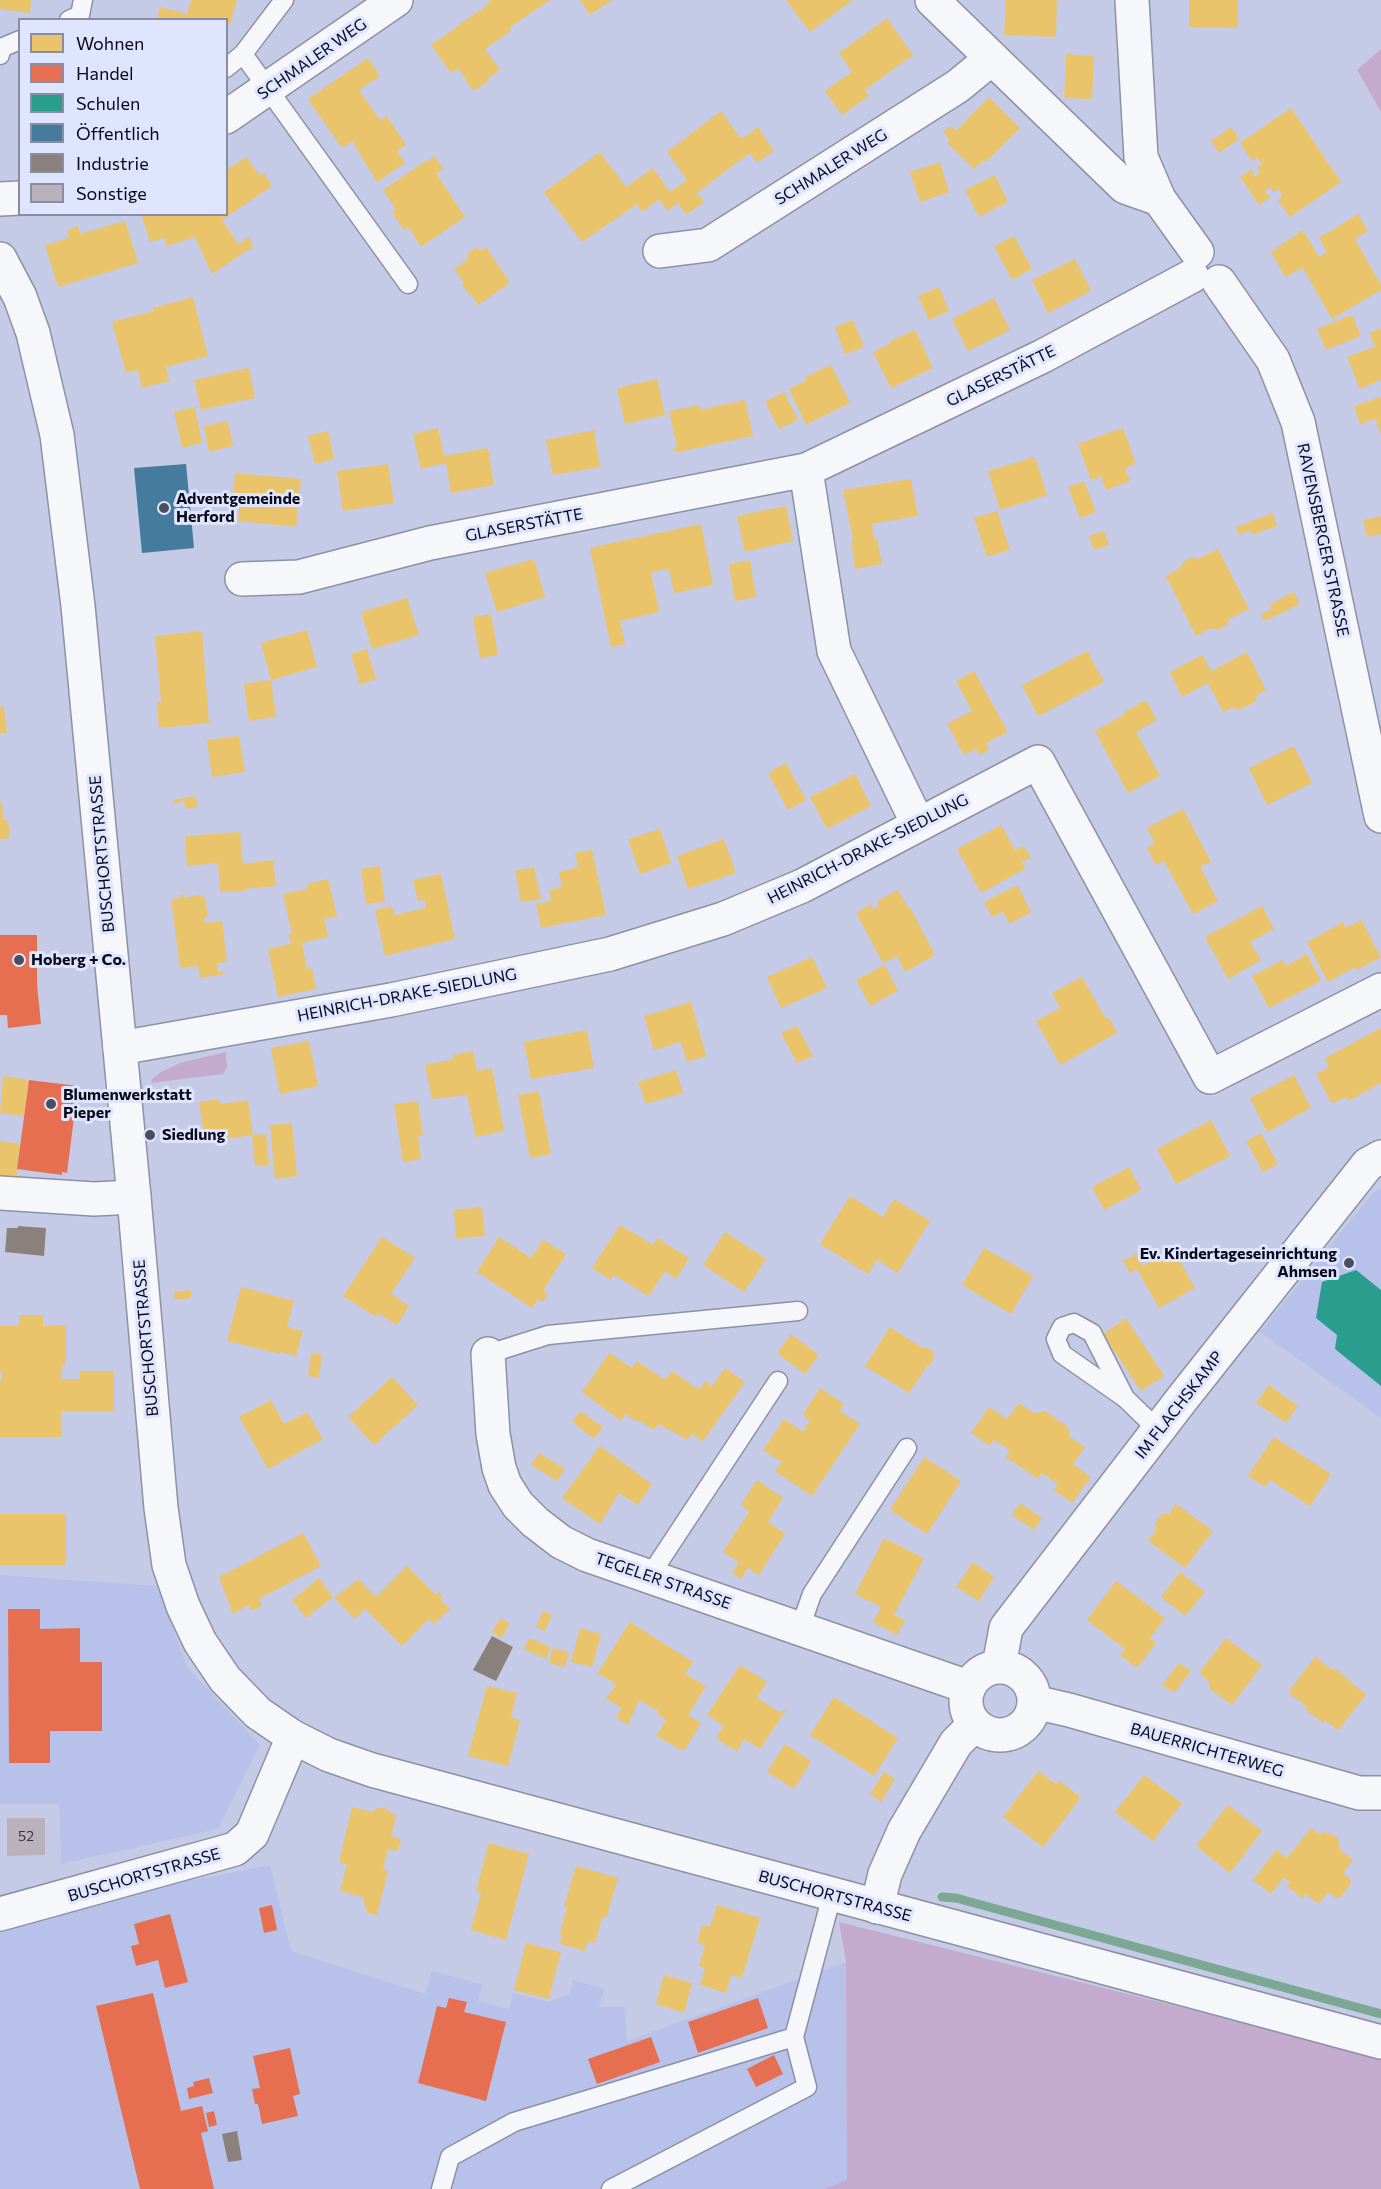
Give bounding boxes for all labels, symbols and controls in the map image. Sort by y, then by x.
street label: SCHMALER WEG [254,14,370,104]
legend [18,18,228,216]
text: Wohnen [76,32,144,54]
text: Handel [76,62,134,84]
text: Schulen [76,92,140,114]
text: Öffentlich [76,122,160,144]
street label: SCHMALER WEG [771,125,891,209]
text: Industrie [76,152,149,174]
text: Sonstige [76,182,147,204]
street label: GLASERSTÄTTE [943,341,1059,411]
street label: RAVENSBERGER STRASSE [1293,442,1353,638]
place label: Adventgemeinde Herford [176,489,300,527]
marker: Adventgemeinde Herford [157,501,171,515]
street label: GLASERSTÄTTE [464,504,584,546]
street label: BUSCHORTSTRASSE [86,775,118,933]
street label: HEINRICH-DRAKE-SIEDLUNG [764,790,972,908]
place label: Hoberg + Co. [31,950,126,970]
marker: Hoberg + Co. [12,953,26,967]
street label: HEINRICH-DRAKE-SIEDLUNG [296,964,518,1026]
place label: Blumenwerkstatt Pieper [63,1085,192,1123]
marker: Blumenwerkstatt Pieper [44,1097,58,1111]
place label: Siedlung [162,1125,225,1145]
marker: Siedlung [143,1128,157,1142]
place label: Ev. Kindertageseinrichtung Ahmsen [1140,1244,1337,1282]
marker: Ev. Kindertageseinrichtung Ahmsen [1342,1256,1356,1270]
street label: BUSCHORTSTRASSE [130,1259,162,1417]
street label: IM FLACHSKAMP [1131,1347,1227,1463]
street label: TEGELER STRASSE [592,1549,734,1613]
street label: BAUERRICHTERWEG [1128,1719,1286,1781]
house number: 52 [18,1828,34,1844]
street label: BUSCHORTSTRASSE [66,1844,222,1906]
street label: BUSCHORTSTRASSE [756,1866,914,1926]

